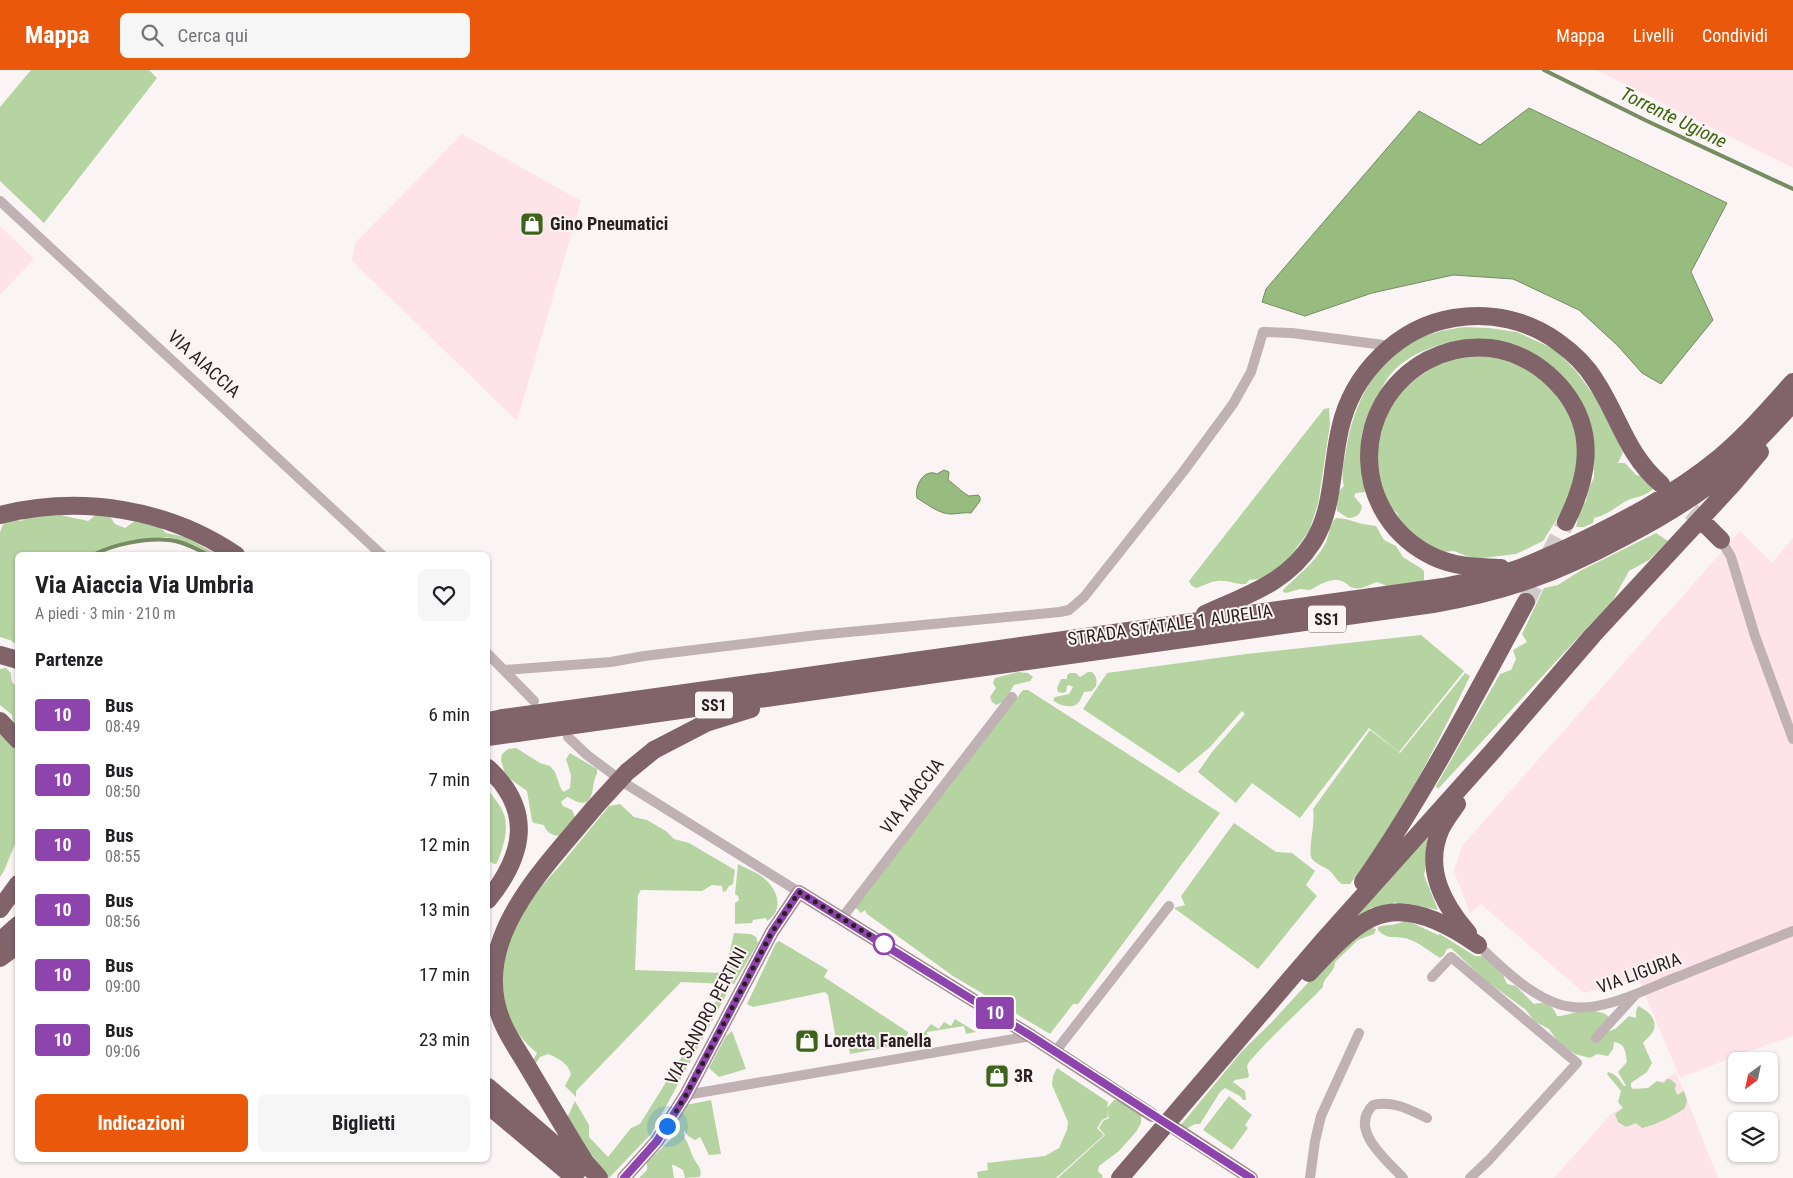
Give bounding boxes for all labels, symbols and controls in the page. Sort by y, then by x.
search box [120,13,470,58]
text: Mappa [25,21,90,49]
icon: search [138,21,166,49]
text: Cerca qui [178,24,248,47]
text: Mappa [1556,25,1605,46]
text: Livelli [1633,25,1674,46]
text: Condividi [1702,25,1768,46]
water label: Torrente Ugione [1617,82,1731,153]
shop icon: Gino Pneumatici [519,211,545,237]
place label: Gino Pneumatici [550,213,668,234]
street label: VIA AIACCIA [164,326,245,402]
button: heart [418,569,470,621]
text: Via Aiaccia Via Umbria [35,571,254,599]
street label: STRADA STATALE 1 AURELIA [1066,600,1274,649]
text: A piedi · 3 min · 210 m [35,604,176,623]
road number: SS1 [1308,606,1346,632]
text: Partenze [35,648,103,671]
road number: SS1 [695,692,733,718]
text: Bus [105,694,134,717]
text: 6 min [428,703,470,726]
text: 10 [53,704,72,725]
text: 08:49 [105,717,140,736]
street label: VIA AIACCIA [876,753,948,838]
text: Bus [105,759,134,782]
text: 7 min [428,768,470,791]
text: 10 [53,769,72,790]
text: 08:50 [105,782,140,801]
text: Bus [105,824,134,847]
text: 12 min [419,833,470,856]
text: 10 [53,834,72,855]
text: 08:55 [105,847,140,866]
text: Bus [105,889,134,912]
text: 13 min [419,898,470,921]
text: 10 [53,899,72,920]
text: 08:56 [105,912,140,931]
unlabelled marker [873,933,895,955]
street label: VIA SANDRO PERTINI [661,944,751,1088]
street label: VIA LIGURIA [1594,947,1684,997]
text: Bus [105,954,134,977]
text: 17 min [419,963,470,986]
text: 10 [53,964,72,985]
text: 09:00 [105,977,140,996]
line badge: 10 [972,997,1018,1029]
text: 10 [986,1002,1004,1023]
text: Bus [105,1019,134,1042]
text: 23 min [419,1028,470,1051]
shop icon: Loretta Fanella [794,1028,820,1054]
text: 10 [53,1029,72,1050]
place label: Loretta Fanella [824,1030,931,1051]
text: 09:06 [105,1042,140,1061]
north arrow [1728,1052,1778,1102]
map controls [1728,1052,1778,1162]
shop icon: 3R [984,1063,1010,1089]
place label: 3R [1014,1065,1033,1086]
button: Indicazioni [35,1094,248,1152]
button: Biglietti [258,1094,470,1152]
button: layers [1728,1112,1778,1162]
your location [655,1114,680,1139]

